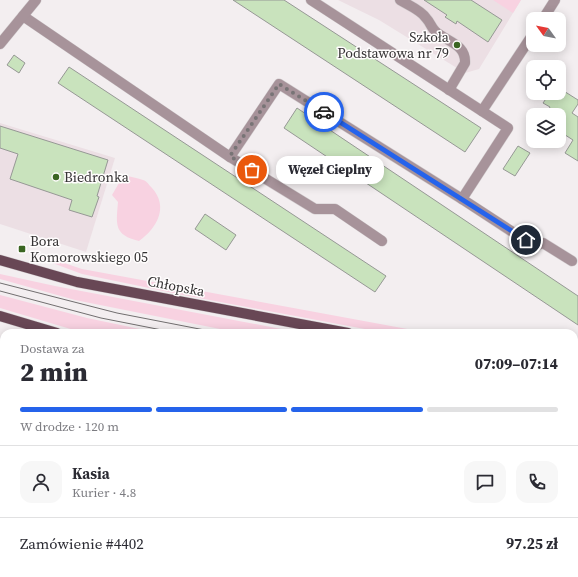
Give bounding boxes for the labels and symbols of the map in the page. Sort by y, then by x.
north arrow [526,12,566,52]
place label: Szkoła Podstawowa nr 79 [337,27,450,63]
marker: Szkoła Podstawowa nr 79 [452,40,462,50]
courier [304,92,344,132]
pin [235,153,269,187]
callout: Węzeł Cieplny [276,156,384,184]
place label: Biedronka [64,167,130,187]
marker: Biedronka [51,172,61,182]
pin [509,223,543,257]
place label: Bora Komorowskiego 05 [30,231,148,267]
marker: Bora Komorowskiego 05 [17,244,27,254]
street label: Chłopska [146,271,207,302]

